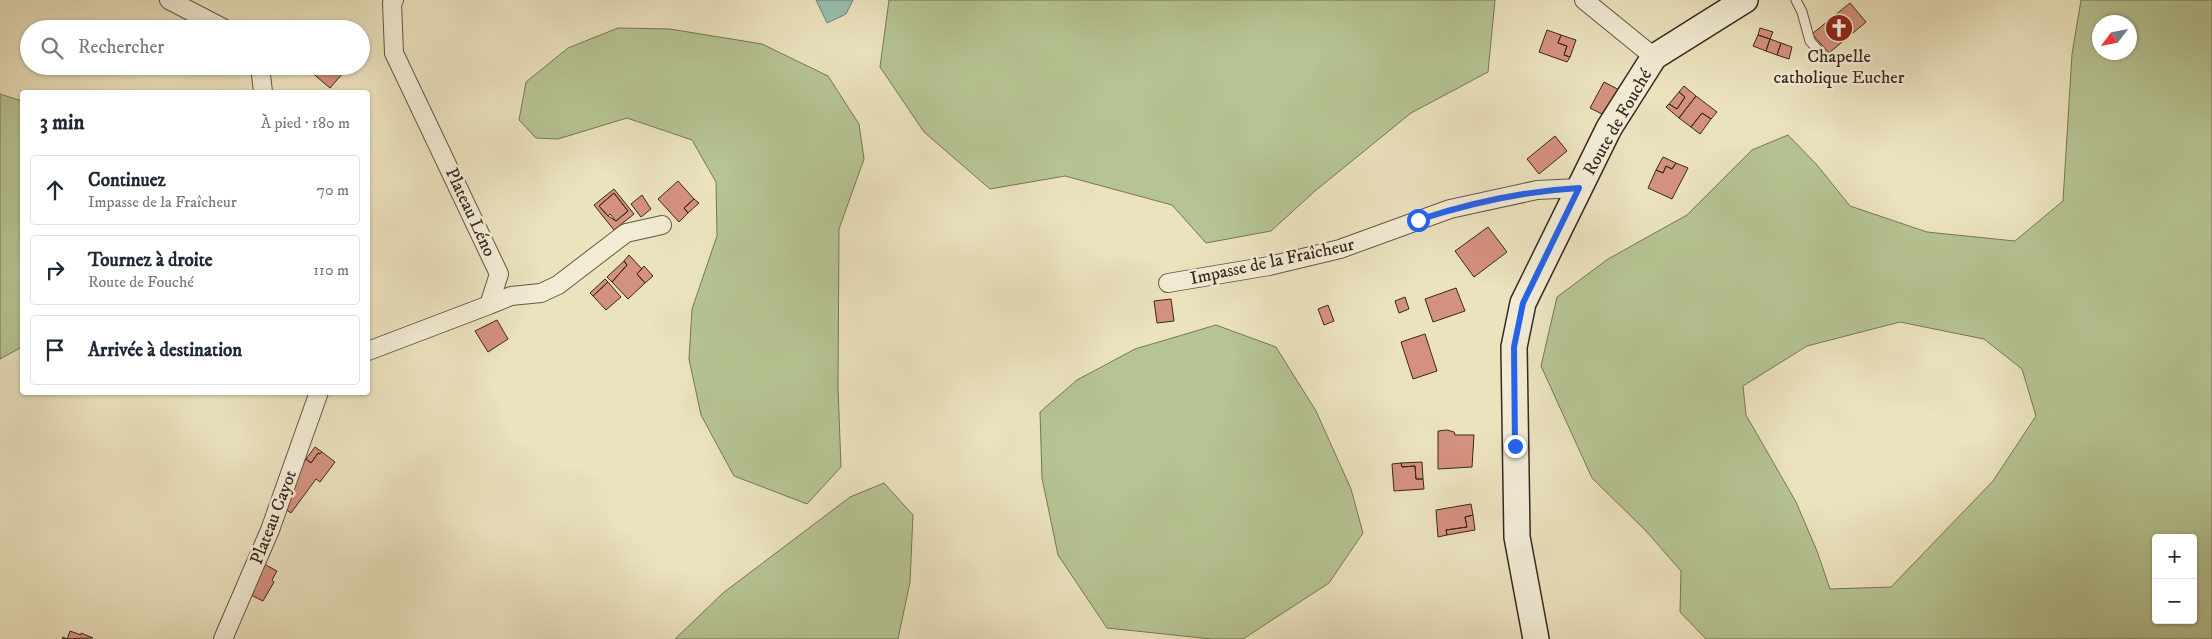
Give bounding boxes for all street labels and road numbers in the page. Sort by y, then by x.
street label: Route de Fouché [1579,65,1657,180]
street label: Plateau Léno [440,165,500,261]
street label: Impasse de la Fraîcheur [1188,234,1357,290]
street label: Plateau Cayot [246,467,302,568]

